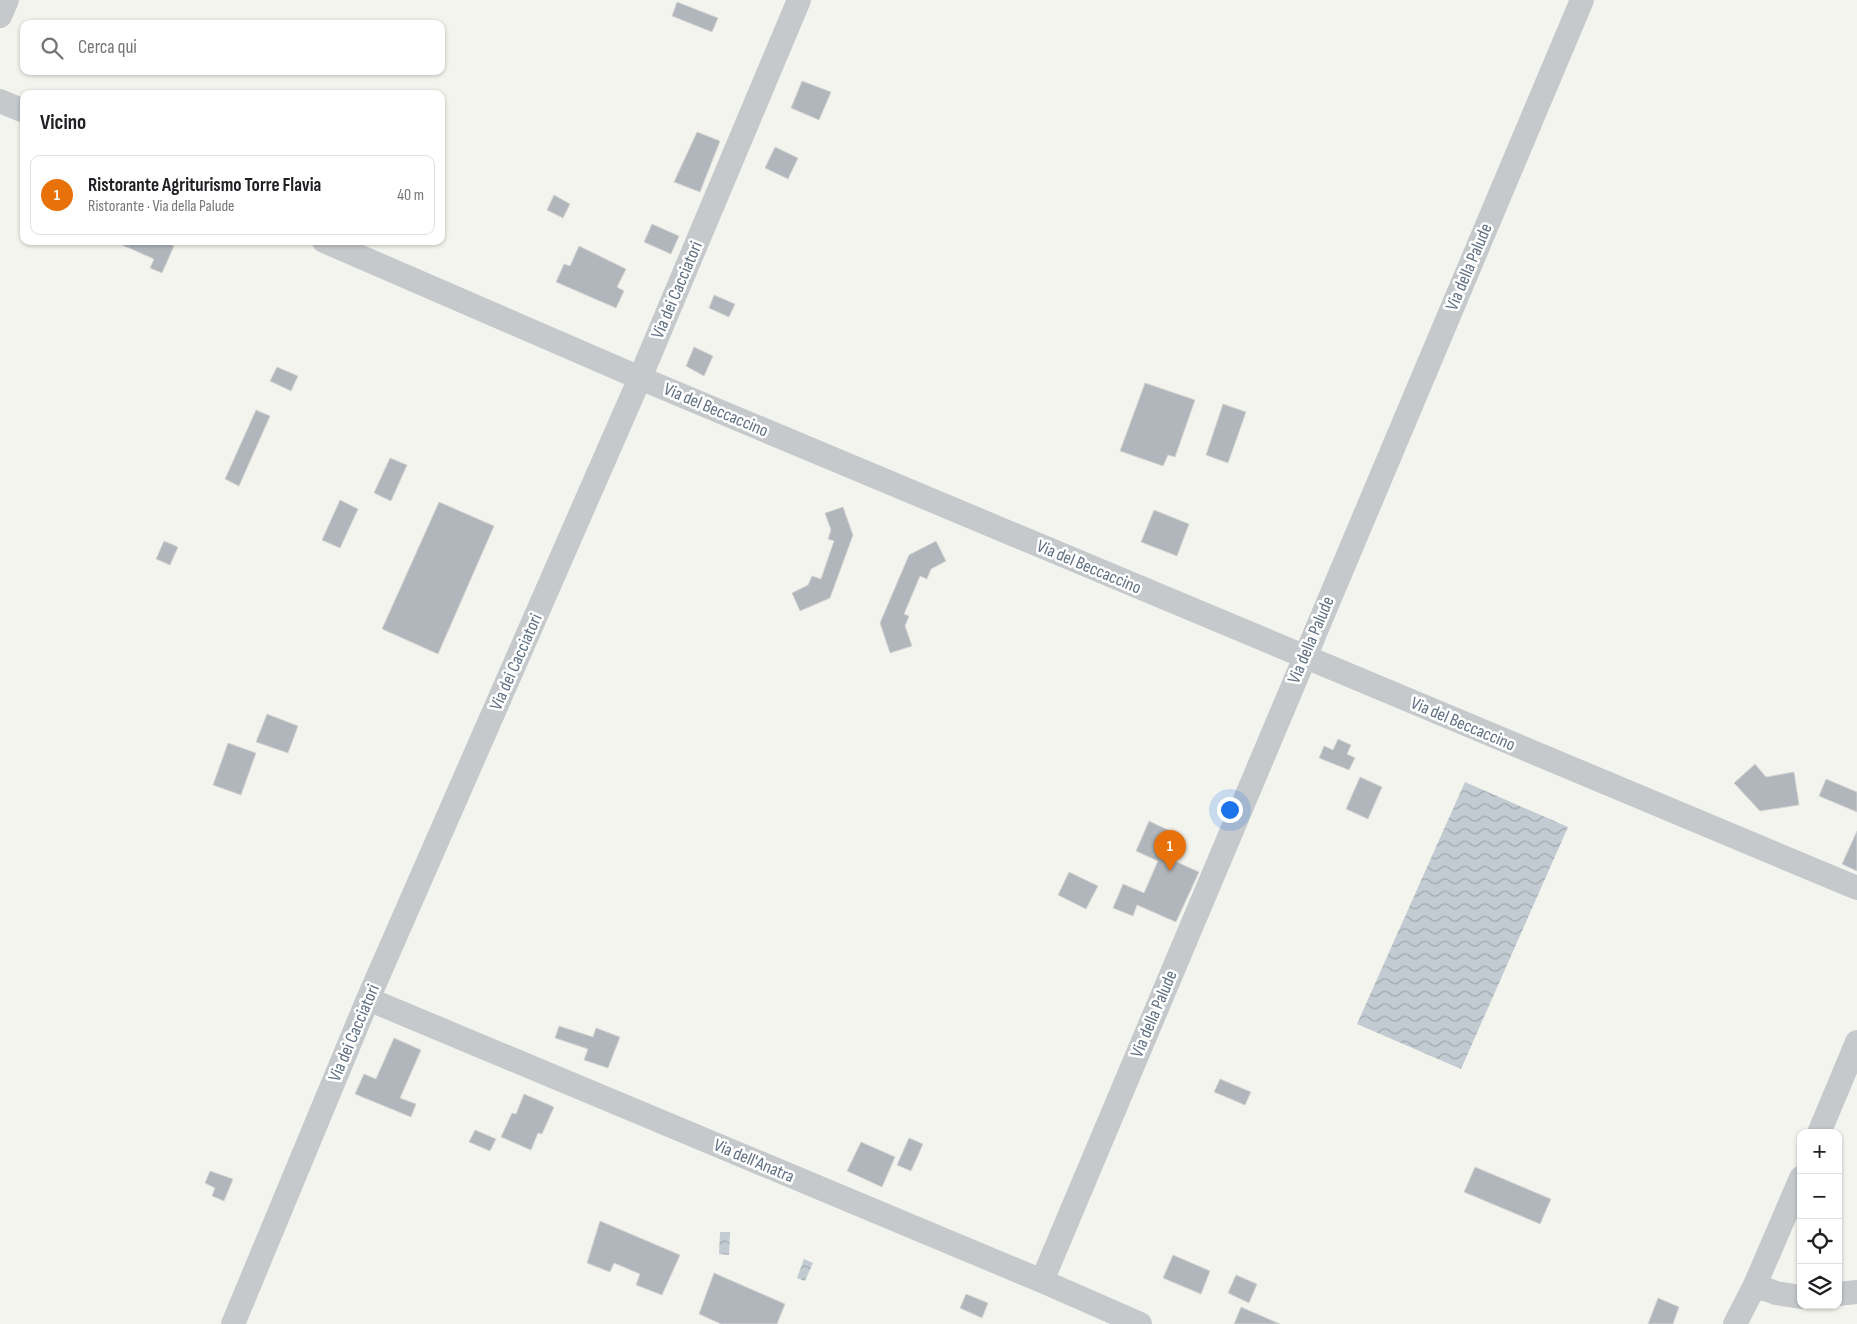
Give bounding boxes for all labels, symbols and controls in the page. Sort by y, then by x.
search box [20,20,445,75]
icon: search [38,34,66,62]
text: Cerca qui [78,36,137,59]
text: Vicino [40,110,86,135]
text: Ristorante Agriturismo Torre Flavia [88,174,321,197]
text: 1 [54,186,60,205]
text: 40 m [397,186,424,205]
text: Ristorante · Via della Palude [88,197,235,216]
street label: Via della Palude [1441,220,1497,314]
street label: Via dei Cacciatori [647,238,707,342]
street label: Via del Beccaccino [661,379,771,441]
street label: Via del Beccaccino [1034,536,1144,598]
street label: Via della Palude [1283,593,1339,687]
street label: Via dei Cacciatori [485,610,547,714]
street label: Via del Beccaccino [1408,693,1518,755]
your location [1217,797,1243,823]
pin: 1 [1154,830,1186,871]
street label: Via della Palude [1126,967,1182,1061]
street label: Via dei Cacciatori [324,981,384,1085]
map controls [1797,1129,1842,1309]
button: + [1797,1129,1842,1174]
street label: Via dell'Anatra [711,1135,798,1187]
button: − [1797,1174,1842,1219]
button: locate [1797,1219,1842,1264]
button: layers [1797,1264,1842,1309]

